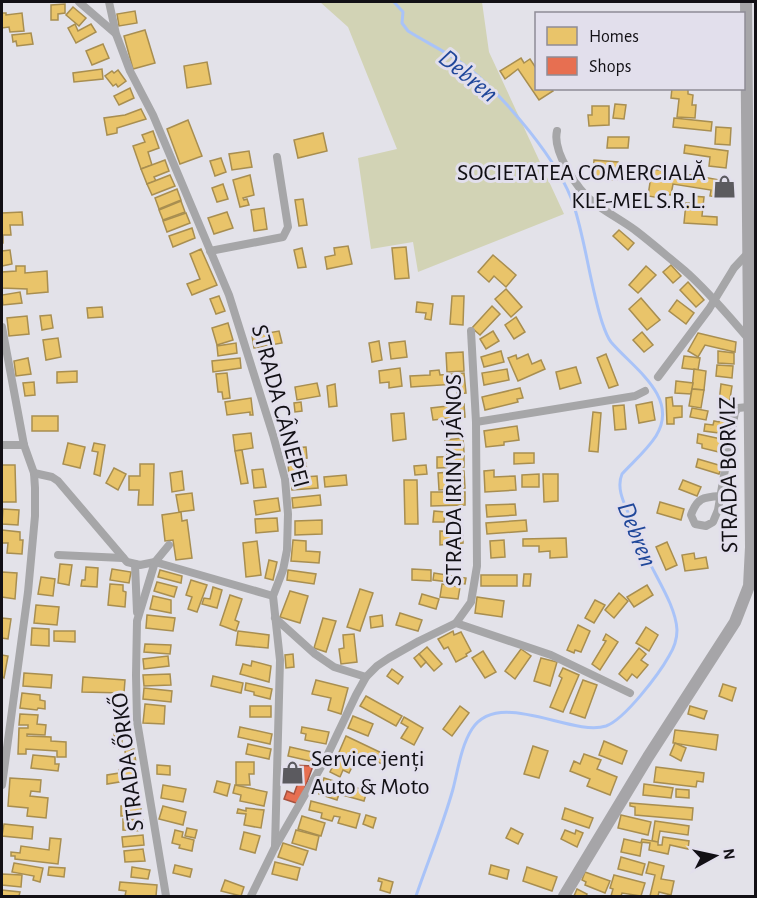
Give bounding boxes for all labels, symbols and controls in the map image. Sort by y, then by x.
legend [535,12,745,90]
text: Homes [589,28,639,46]
water label: Debren [434,44,503,107]
text: Shops [589,58,631,76]
place label: SOCIETATEA COMERCIALĂ KLE-MEL S.R.L. [457,160,706,213]
shop icon: SOCIETATEA COMERCIALĂ KLE-MEL S.R.L. [711,173,737,199]
street label: STRADA CÂNEPEI [247,322,315,490]
street label: STRADA IRINYI JÁNOS [440,374,466,586]
street label: STRADA BORVIZ [716,397,742,553]
water label: Debren [612,498,662,571]
street label: STRADA ŐRKŐ [106,691,148,833]
place label: Service jenți Auto & Moto [311,747,430,799]
shop icon: Service jenți Auto & Moto [280,759,306,785]
north arrow [685,826,745,886]
text: N [720,847,738,861]

